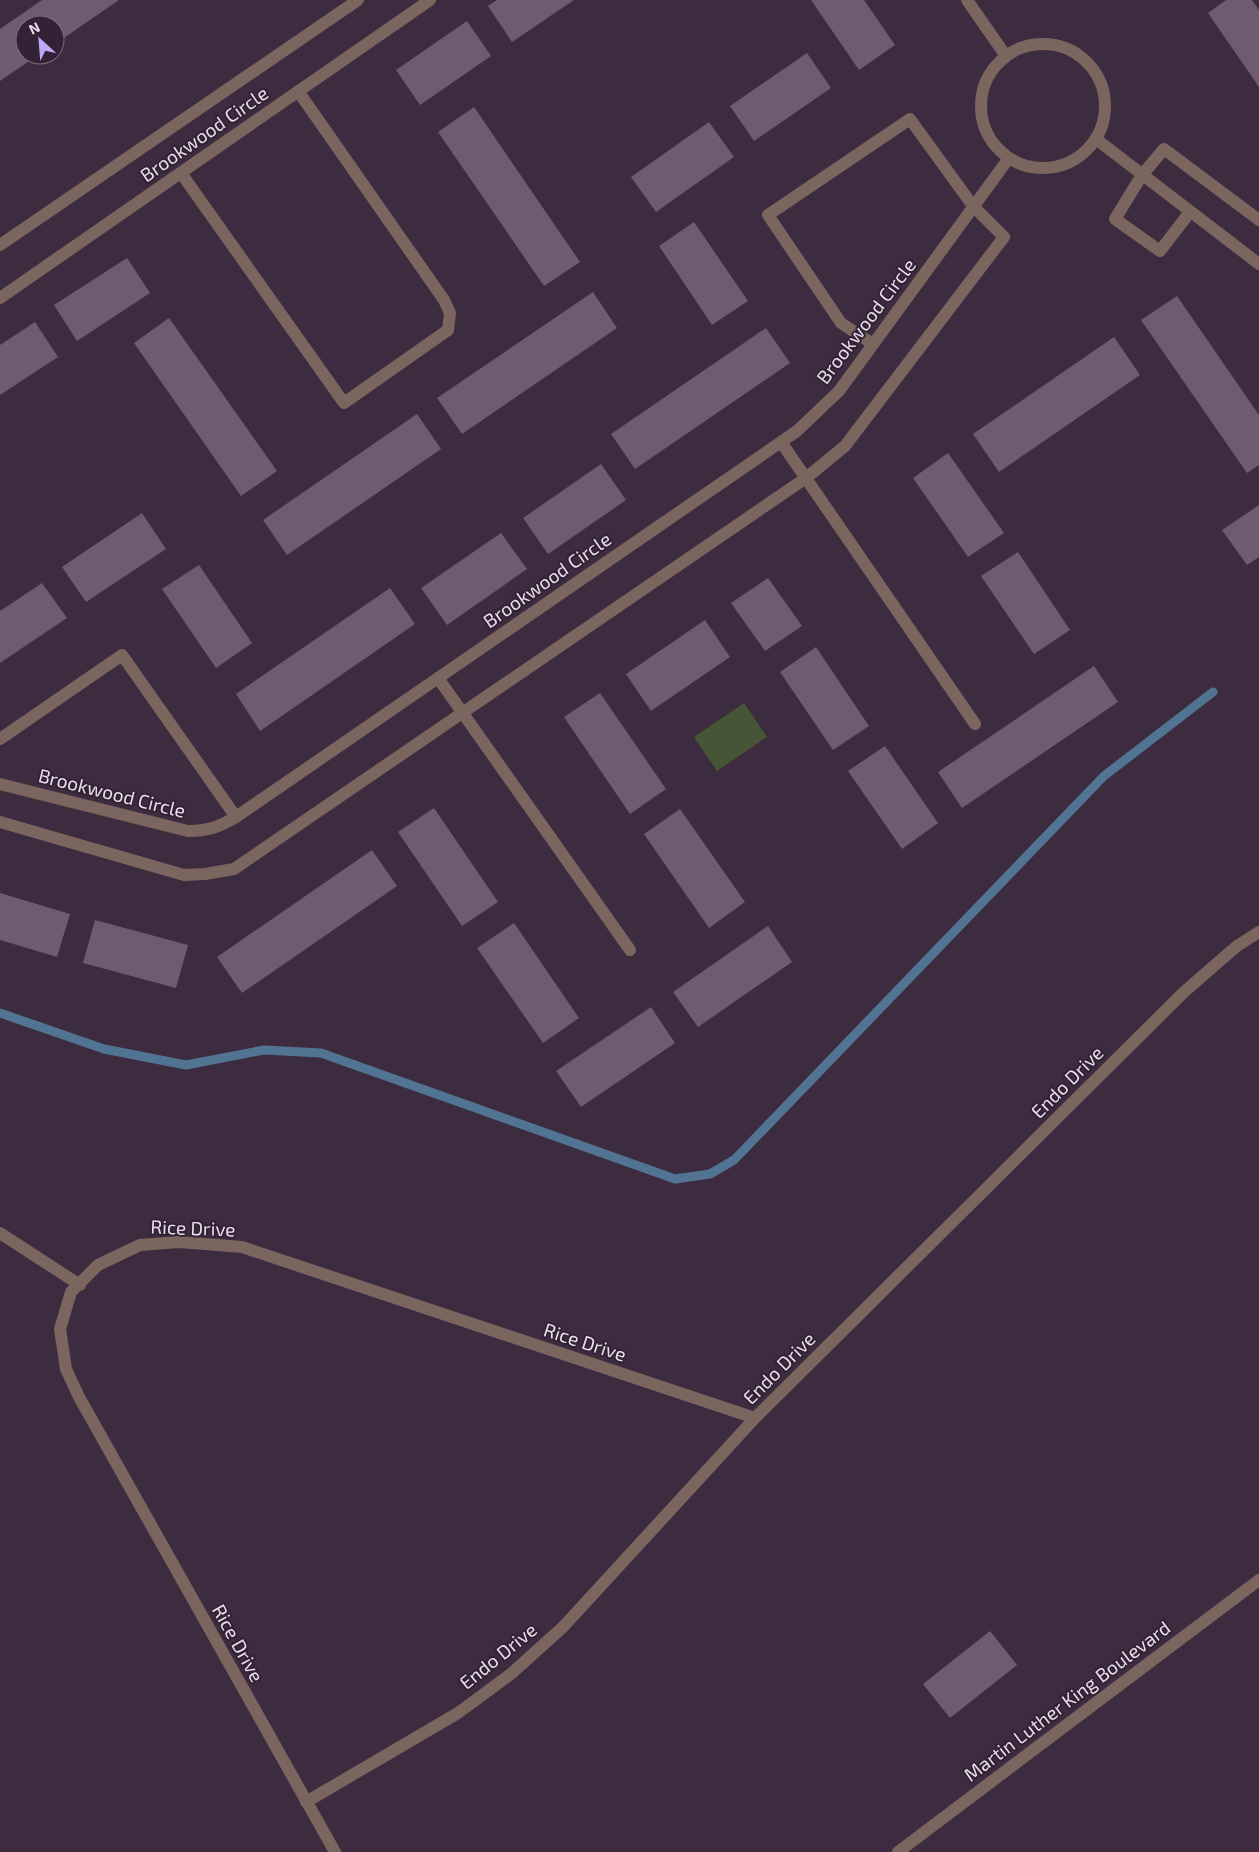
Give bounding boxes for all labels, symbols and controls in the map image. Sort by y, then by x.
north arrow [15,15,65,65]
text: N [26,18,42,38]
street label: Brookwood Circle [135,81,272,186]
street label: Brookwood Circle [811,254,920,388]
street label: Brookwood Circle [478,527,615,632]
street label: Brookwood Circle [36,763,188,822]
street label: Endo Drive [1026,1041,1108,1123]
street label: Rice Drive [150,1215,236,1240]
street label: Rice Drive [541,1317,629,1366]
street label: Endo Drive [738,1327,820,1409]
street label: Rice Drive [208,1600,269,1686]
street label: Martin Luther King Boulevard [959,1616,1174,1786]
street label: Endo Drive [454,1618,541,1694]

